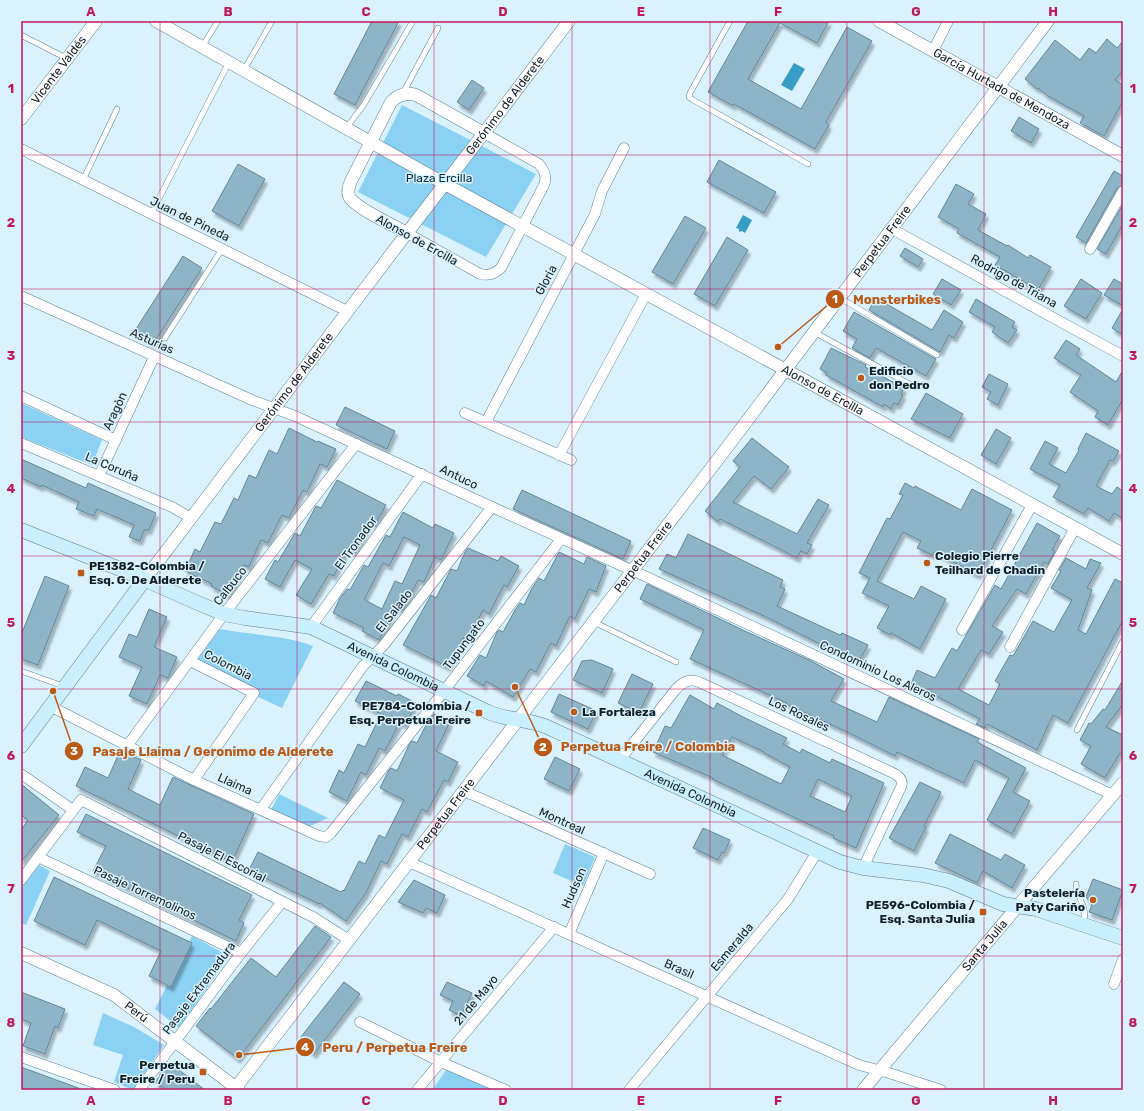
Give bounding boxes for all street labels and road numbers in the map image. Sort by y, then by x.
street label: Vicente Valdés [28,33,89,107]
street label: García Hurtado de Mendoza [931,45,1072,132]
street label: Gerónimo de Alderete [463,53,547,158]
street label: Juan de Pineda [148,194,232,244]
street label: Perpetua Freire [851,202,914,280]
street label: Alonso de Ercilla [374,212,460,268]
street label: Rodrigo de Triana [968,251,1060,311]
street label: Gloria [532,263,560,297]
street label: Asturias [128,325,176,357]
street label: Gerónimo de Alderete [252,329,336,434]
street label: Alonso de Ercilla [779,362,866,418]
street label: Aragòn [100,390,130,432]
street label: La Coruña [83,449,141,485]
street label: Antuco [438,462,480,492]
street label: El Tronador [332,513,380,572]
street label: Perpetua Freire [611,518,675,595]
street label: Calbuco [211,564,250,608]
street label: El Salado [373,587,415,635]
street label: Tupungato [440,616,488,672]
street label: Condominio Los Aleros [817,638,939,704]
street label: Avenida Colombia [345,639,441,694]
street label: Colombia [202,647,254,683]
street label: Los Rosales [766,694,832,734]
street label: Avenida Colombia [642,766,739,820]
street label: Llaima [215,770,255,798]
street label: Perpetua Freire [414,775,478,852]
street label: Montreal [537,805,587,837]
street label: Pasaje El Escorial [176,829,268,885]
street label: Pasaje Torremolinos [91,863,199,923]
street label: Hudson [559,865,589,911]
street label: Santa Julia [959,917,1010,974]
street label: Esmeralda [708,920,756,974]
street label: Pasaje Extremadura [160,939,238,1037]
street label: Brasil [662,956,696,982]
street label: 21 de Mayo [451,972,501,1028]
street label: Perú [122,998,151,1025]

